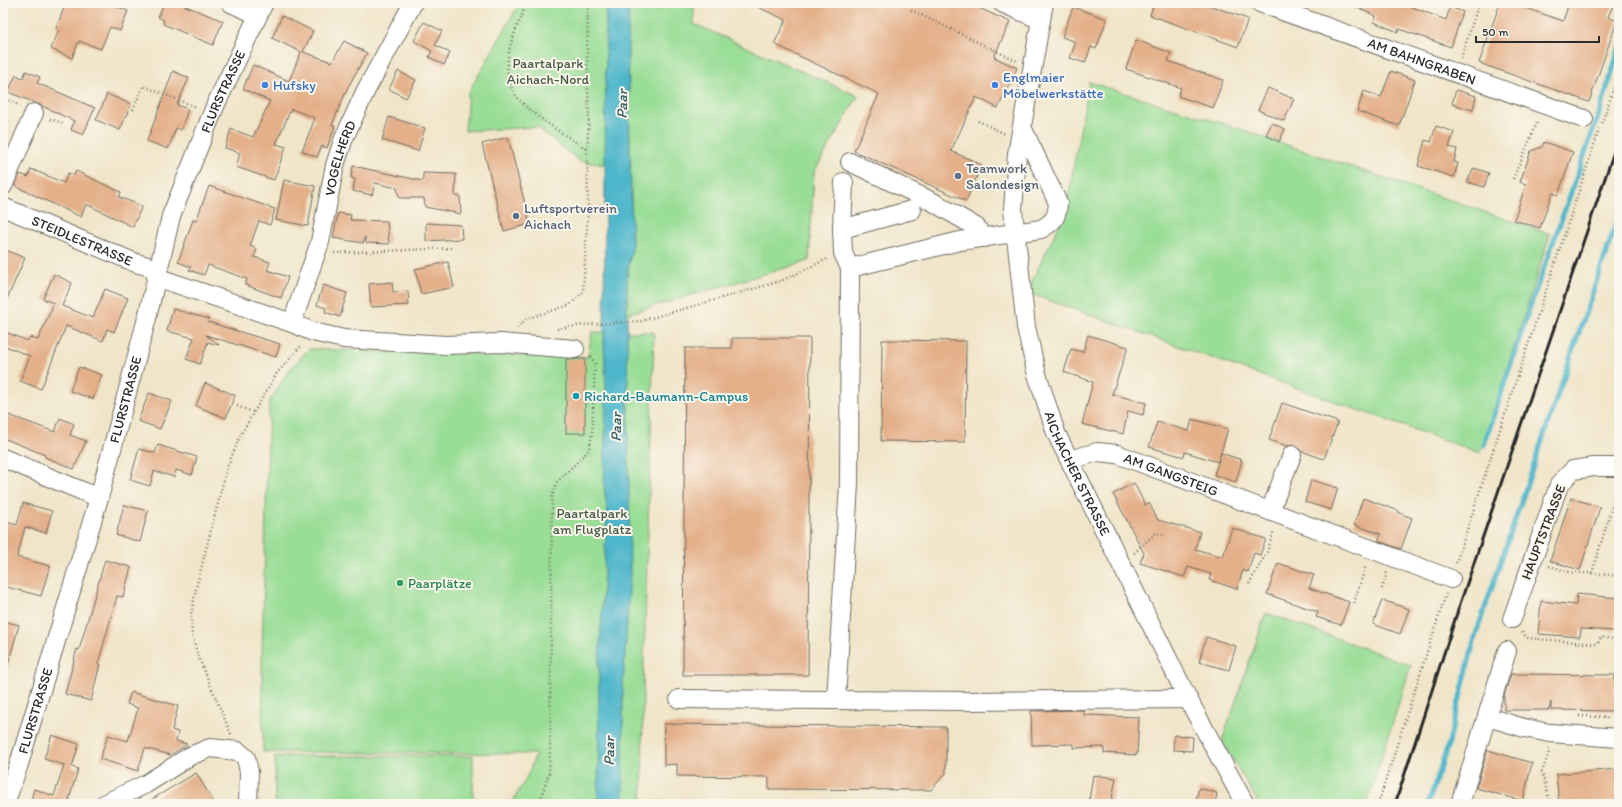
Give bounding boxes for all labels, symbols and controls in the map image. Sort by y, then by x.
scale bar [1476,18,1599,44]
text: 50 m [1482,25,1508,39]
street label: AM BAHNGRABEN [1365,34,1478,89]
street label: FLURSTRASSE [197,47,249,136]
park label: Paartalpark Aichach-Nord [507,55,590,88]
place label: Englmaier Möbelwerkstätte [1003,69,1104,102]
place label: Hufsky [273,77,316,94]
marker: Hufsky [260,80,270,90]
marker: Englmaier Möbelwerkstätte [990,80,1000,90]
water label: Paar [613,87,631,119]
street label: VOGELHERD [321,118,360,197]
place label: Teamwork Salondesign [966,160,1039,193]
marker: Teamwork Salondesign [953,171,963,181]
place label: Luftsportverein Aichach [524,200,617,233]
marker: Luftsportverein Aichach [511,211,521,221]
street label: STEIDLESTRASSE [29,212,135,270]
street label: FLURSTRASSE [106,354,145,445]
place label: Richard-Baumann-Campus [584,388,748,405]
marker: Richard-Baumann-Campus [571,391,581,401]
street label: AICHACHER STRASSE [1041,409,1114,539]
water label: Paar [607,410,625,442]
street label: AM GANGSTEIG [1121,449,1220,500]
street label: HAUPTSTRASSE [1518,482,1570,582]
park label: Paartalpark am Flugplatz [553,505,632,538]
place label: Paarplätze [408,575,472,592]
marker: Paarplätze [395,578,405,588]
street label: FLURSTRASSE [15,666,57,756]
water label: Paar [600,734,618,766]

